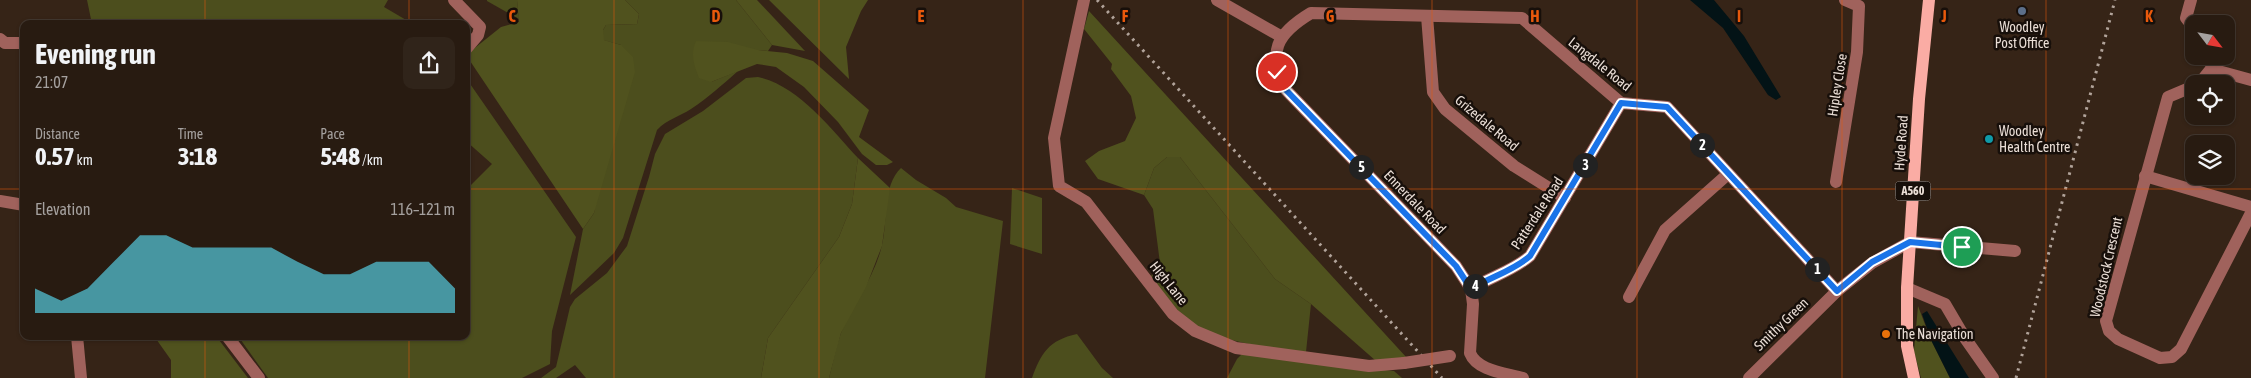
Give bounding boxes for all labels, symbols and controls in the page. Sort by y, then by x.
marker: Woodley Post Office [2016,5,2028,17]
text: C [508,7,516,25]
text: D [712,7,721,25]
text: E [918,7,925,25]
text: F [1122,7,1129,25]
text: G [1326,7,1335,25]
text: H [1530,7,1540,25]
text: I [1737,7,1741,25]
text: J [1940,7,1947,25]
text: K [2145,7,2153,25]
north arrow [2185,15,2235,65]
map controls [2185,15,2235,185]
place label: Woodley Post Office [1995,19,2049,51]
street label: Langdale Road [1565,34,1635,94]
button: share [403,37,455,89]
text: Evening run [35,38,156,70]
pin [1256,51,1298,93]
street label: Hipley Close [1824,53,1850,117]
icon: check [1263,58,1291,86]
text: 21:07 [35,73,68,91]
button: locate [2185,75,2235,125]
street label: Grizedale Road [1452,92,1522,154]
street label: Hyde Road [1891,115,1911,171]
place label: Woodley Health Centre [1999,123,2070,155]
text: Distance [35,126,80,142]
text: Time [178,126,203,142]
text: Pace [320,126,345,142]
pin: 2 [1690,132,1714,158]
marker: Woodley Health Centre [1983,133,1995,145]
button: layers [2185,135,2235,185]
text: 2 [1699,137,1706,153]
text: 0.57 [35,142,75,170]
text: 3:18 [178,142,217,170]
text: 5:48 [320,142,360,170]
text: km [75,152,93,168]
text: /km [360,152,383,168]
pin: 3 [1572,152,1598,178]
pin: 5 [1348,154,1374,180]
text: 3 [1582,157,1589,173]
text: 5 [1358,159,1365,175]
street label: Ennerdale Road [1381,167,1449,237]
street label: Patterdale Road [1508,174,1566,252]
road number: A560 [1896,182,1930,200]
text: Elevation [35,200,90,218]
text: 116–121 m [391,200,455,218]
street label: Woodstock Crescent [2087,215,2125,319]
pin [1941,226,1983,268]
icon: arrive [1948,233,1976,261]
pin: 1 [1804,256,1830,282]
street label: High Lane [1147,258,1191,308]
text: 1 [1814,261,1821,277]
pin: 4 [1462,274,1488,298]
text: 4 [1472,278,1479,294]
street label: Smithy Green [1751,294,1811,354]
place label: The Navigation [1896,326,1974,342]
marker: The Navigation [1880,328,1892,340]

